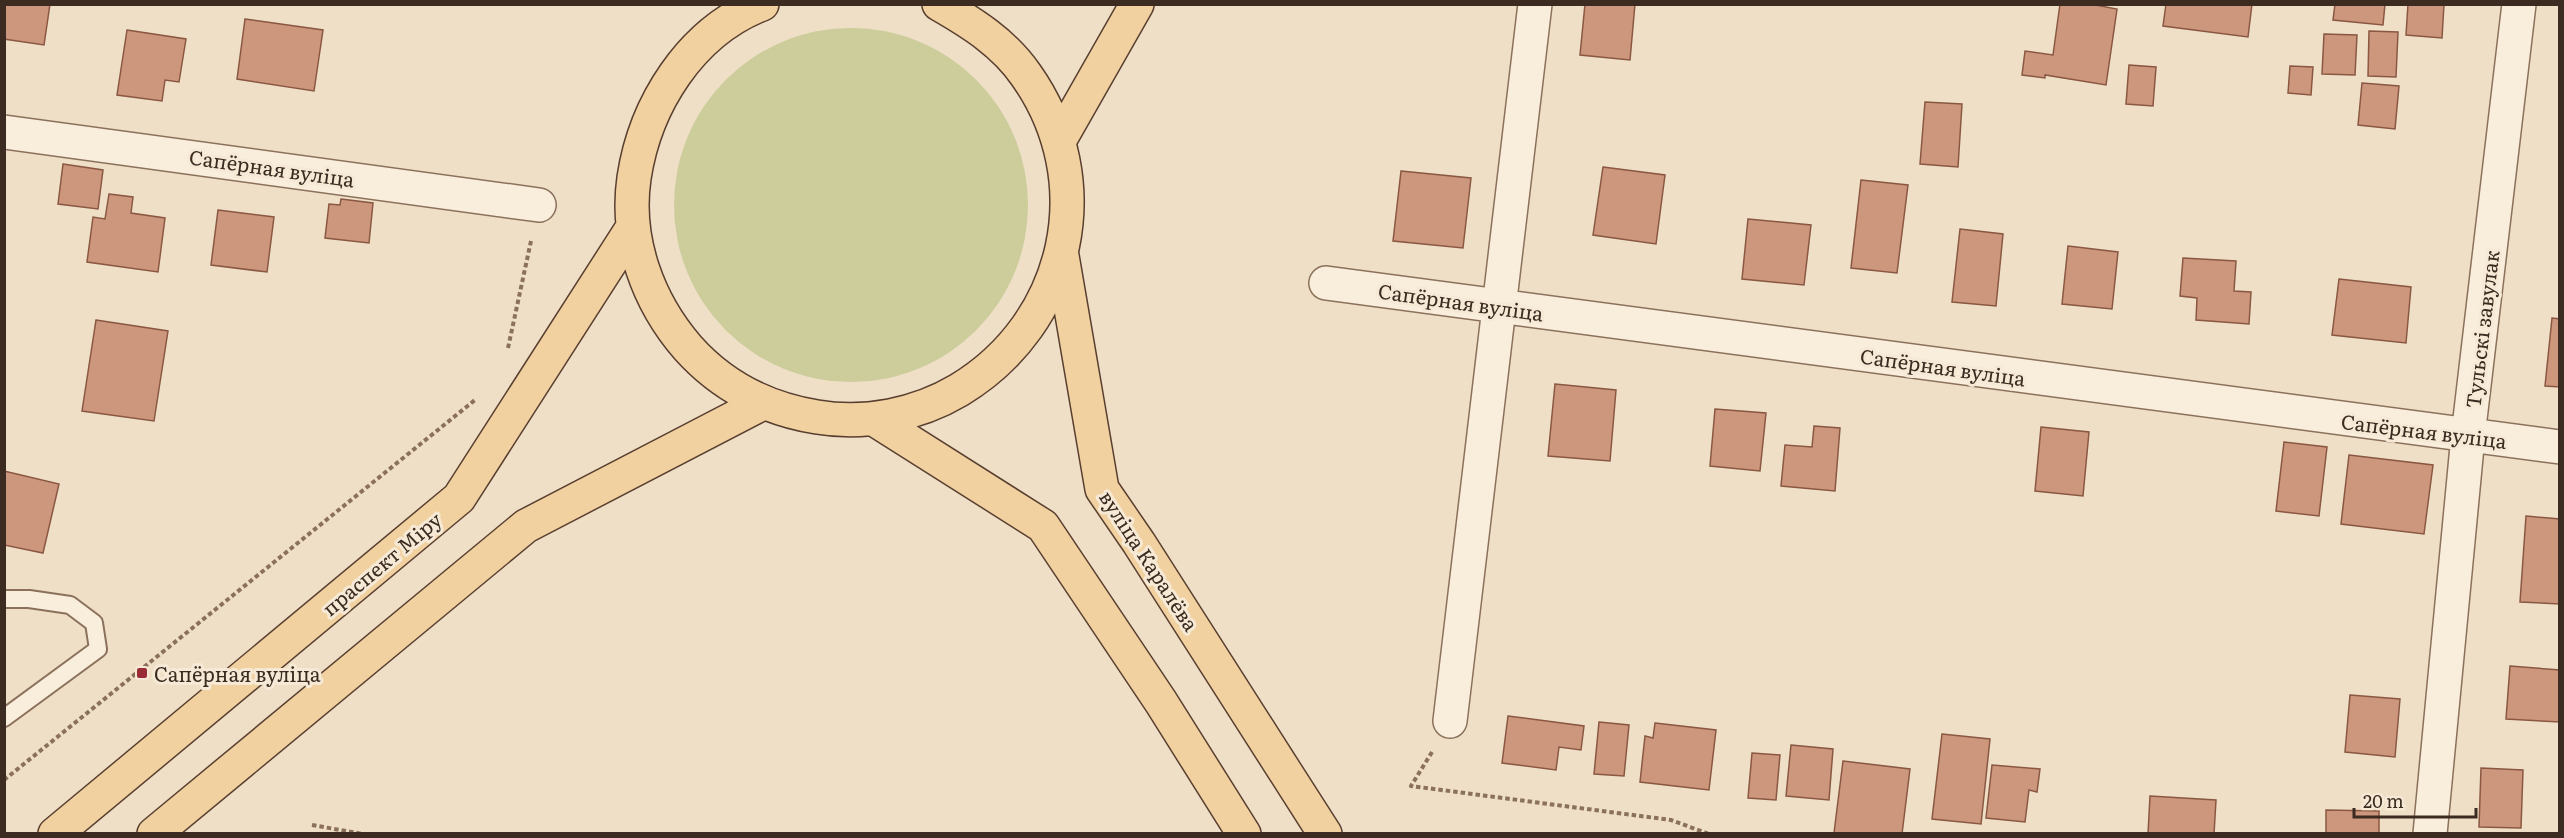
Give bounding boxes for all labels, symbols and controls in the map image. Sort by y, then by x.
street label: Сапёрная вуліца [187,141,357,193]
street label: Тульскі завулак [2456,248,2506,410]
street label: Сапёрная вуліца [1376,275,1546,327]
street label: Сапёрная вуліца [1858,340,2028,392]
street label: Сапёрная вуліца [2339,405,2509,455]
street label: вуліца Каралёва [1093,484,1207,637]
street label: праспект Міру [315,504,448,622]
place label: Сапёрная вуліца [154,658,321,688]
marker: Сапёрная вуліца [135,666,149,680]
scale bar [2354,781,2476,819]
text: 20 m [2363,787,2404,814]

